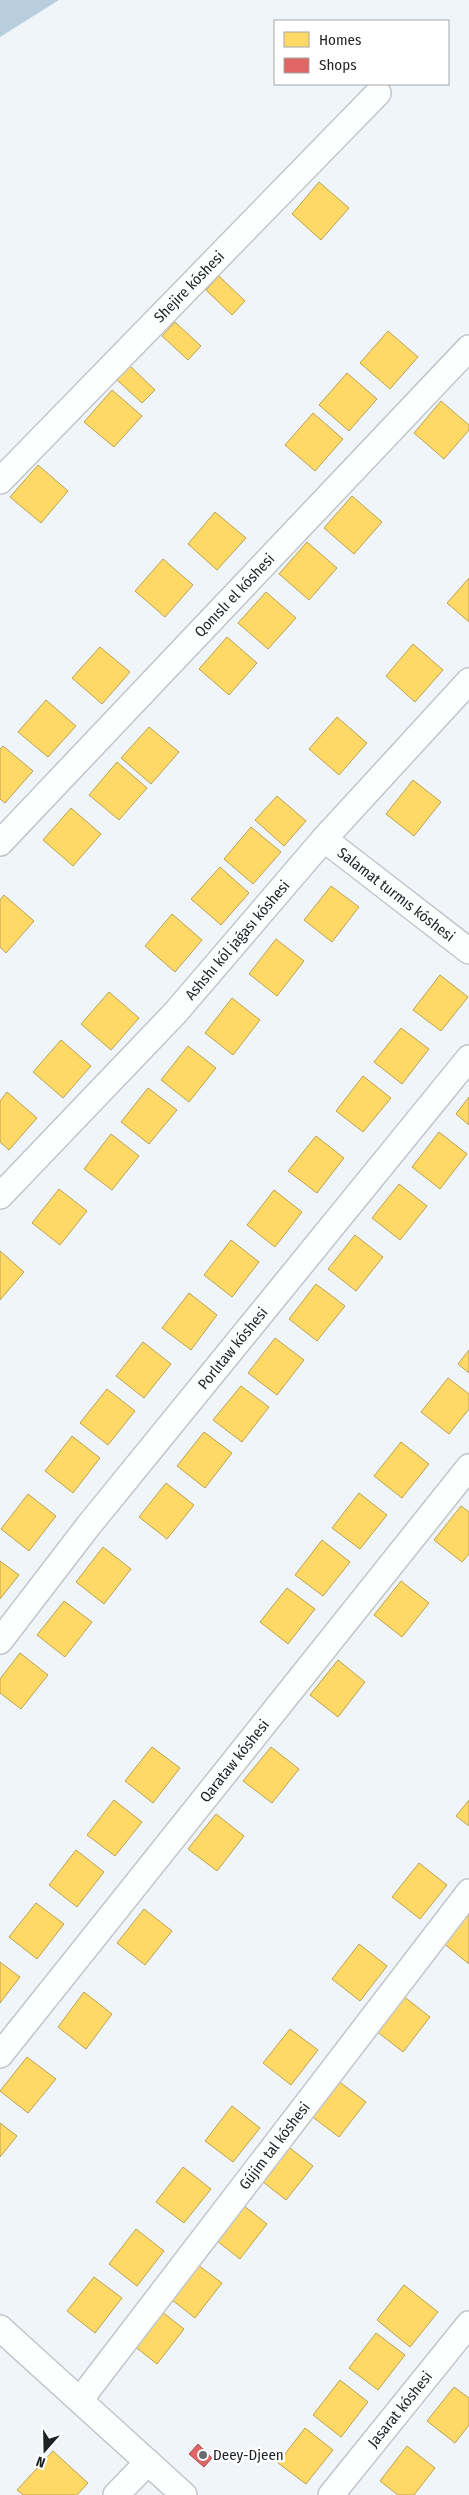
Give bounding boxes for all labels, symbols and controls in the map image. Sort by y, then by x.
legend [274,20,449,85]
text: Homes [319,31,361,49]
text: Shops [319,56,357,74]
street label: Shejire kóshesi [150,247,228,326]
street label: Qonıslı el kóshesi [191,550,278,641]
street label: Salamat turmıs kóshesi [334,844,458,946]
street label: Ashshı kól jaǵası kóshesi [181,877,293,1004]
street label: Porlıtaw kóshesi [194,1304,271,1393]
street label: Qarataw kóshesi [196,1716,273,1806]
street label: Gújim tal kóshesi [235,2099,314,2193]
street label: Jasarat kóshesi [364,2368,436,2451]
north arrow [20,2425,70,2475]
place label: Deey-Djeen [213,2446,284,2464]
marker: Deey-Djeen [197,2449,209,2461]
text: N [34,2452,48,2471]

